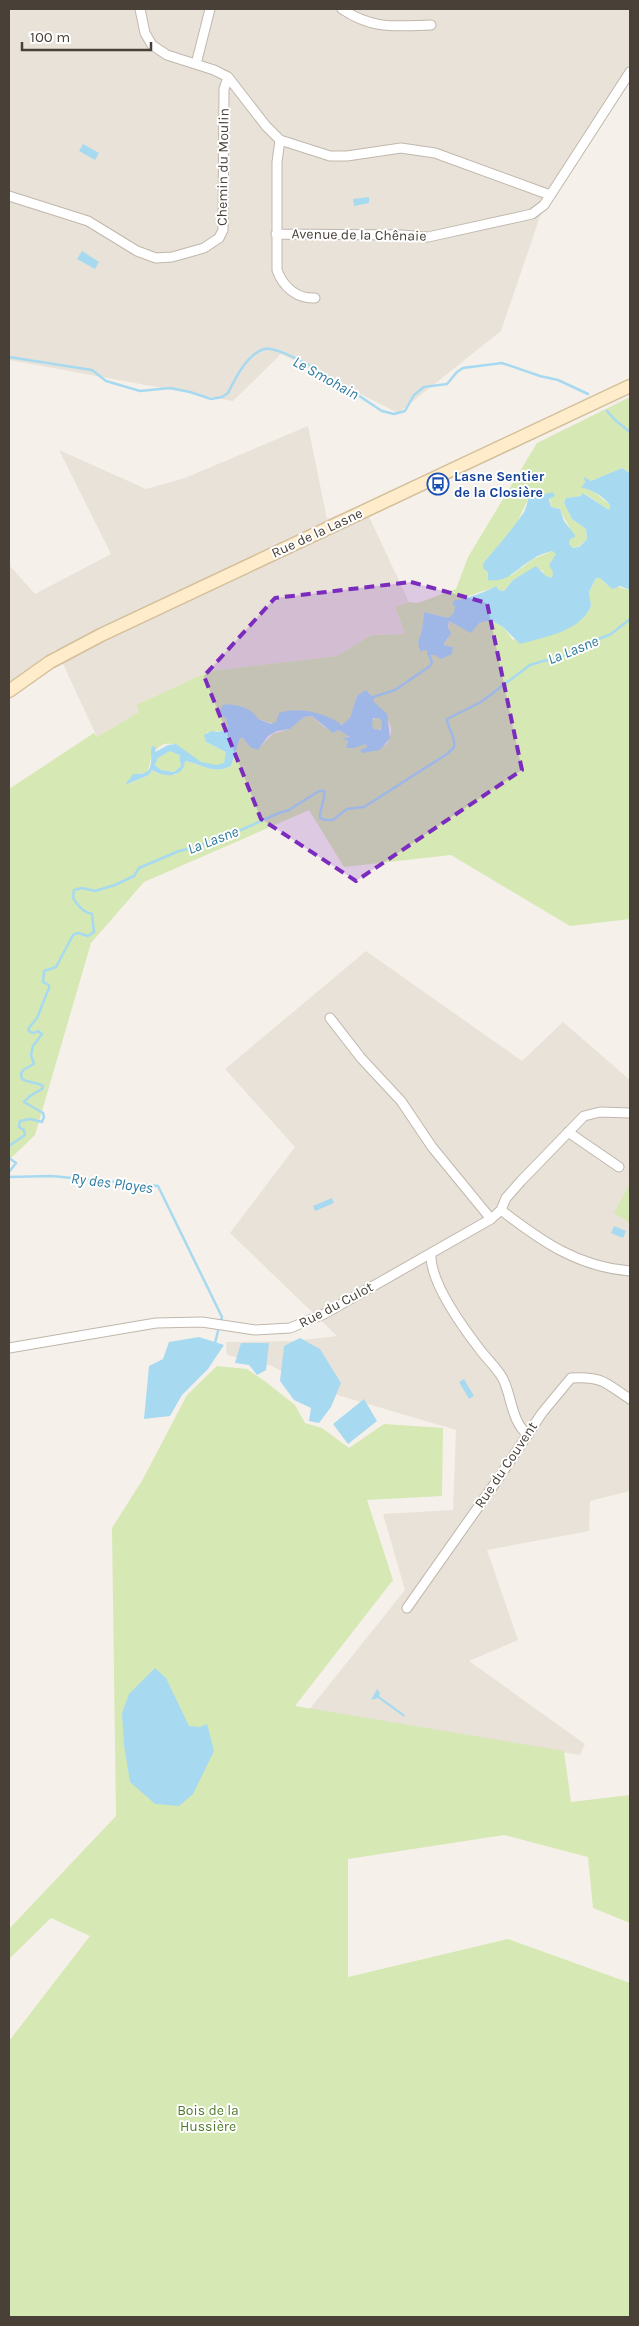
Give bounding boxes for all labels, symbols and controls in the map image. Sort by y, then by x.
scale bar [22,20,151,52]
text: 100 m [30,28,70,46]
street label: Chemin du Moulin [213,108,233,226]
street label: Avenue de la Chênaie [291,225,427,245]
water label: Le Smohain [290,353,362,403]
place label: Lasne Sentier de la Closière [454,468,545,501]
bus stop icon: Lasne Sentier de la Closière [426,472,450,496]
street label: Rue de la Lasne [269,504,365,562]
water label: La Lasne [545,632,601,668]
water label: La Lasne [185,822,241,858]
water label: Ry des Ployes [70,1169,154,1197]
street label: Rue du Culot [296,1278,376,1332]
street label: Rue du Couvent [471,1419,541,1511]
park label: Bois de la Hussière [177,2102,239,2135]

